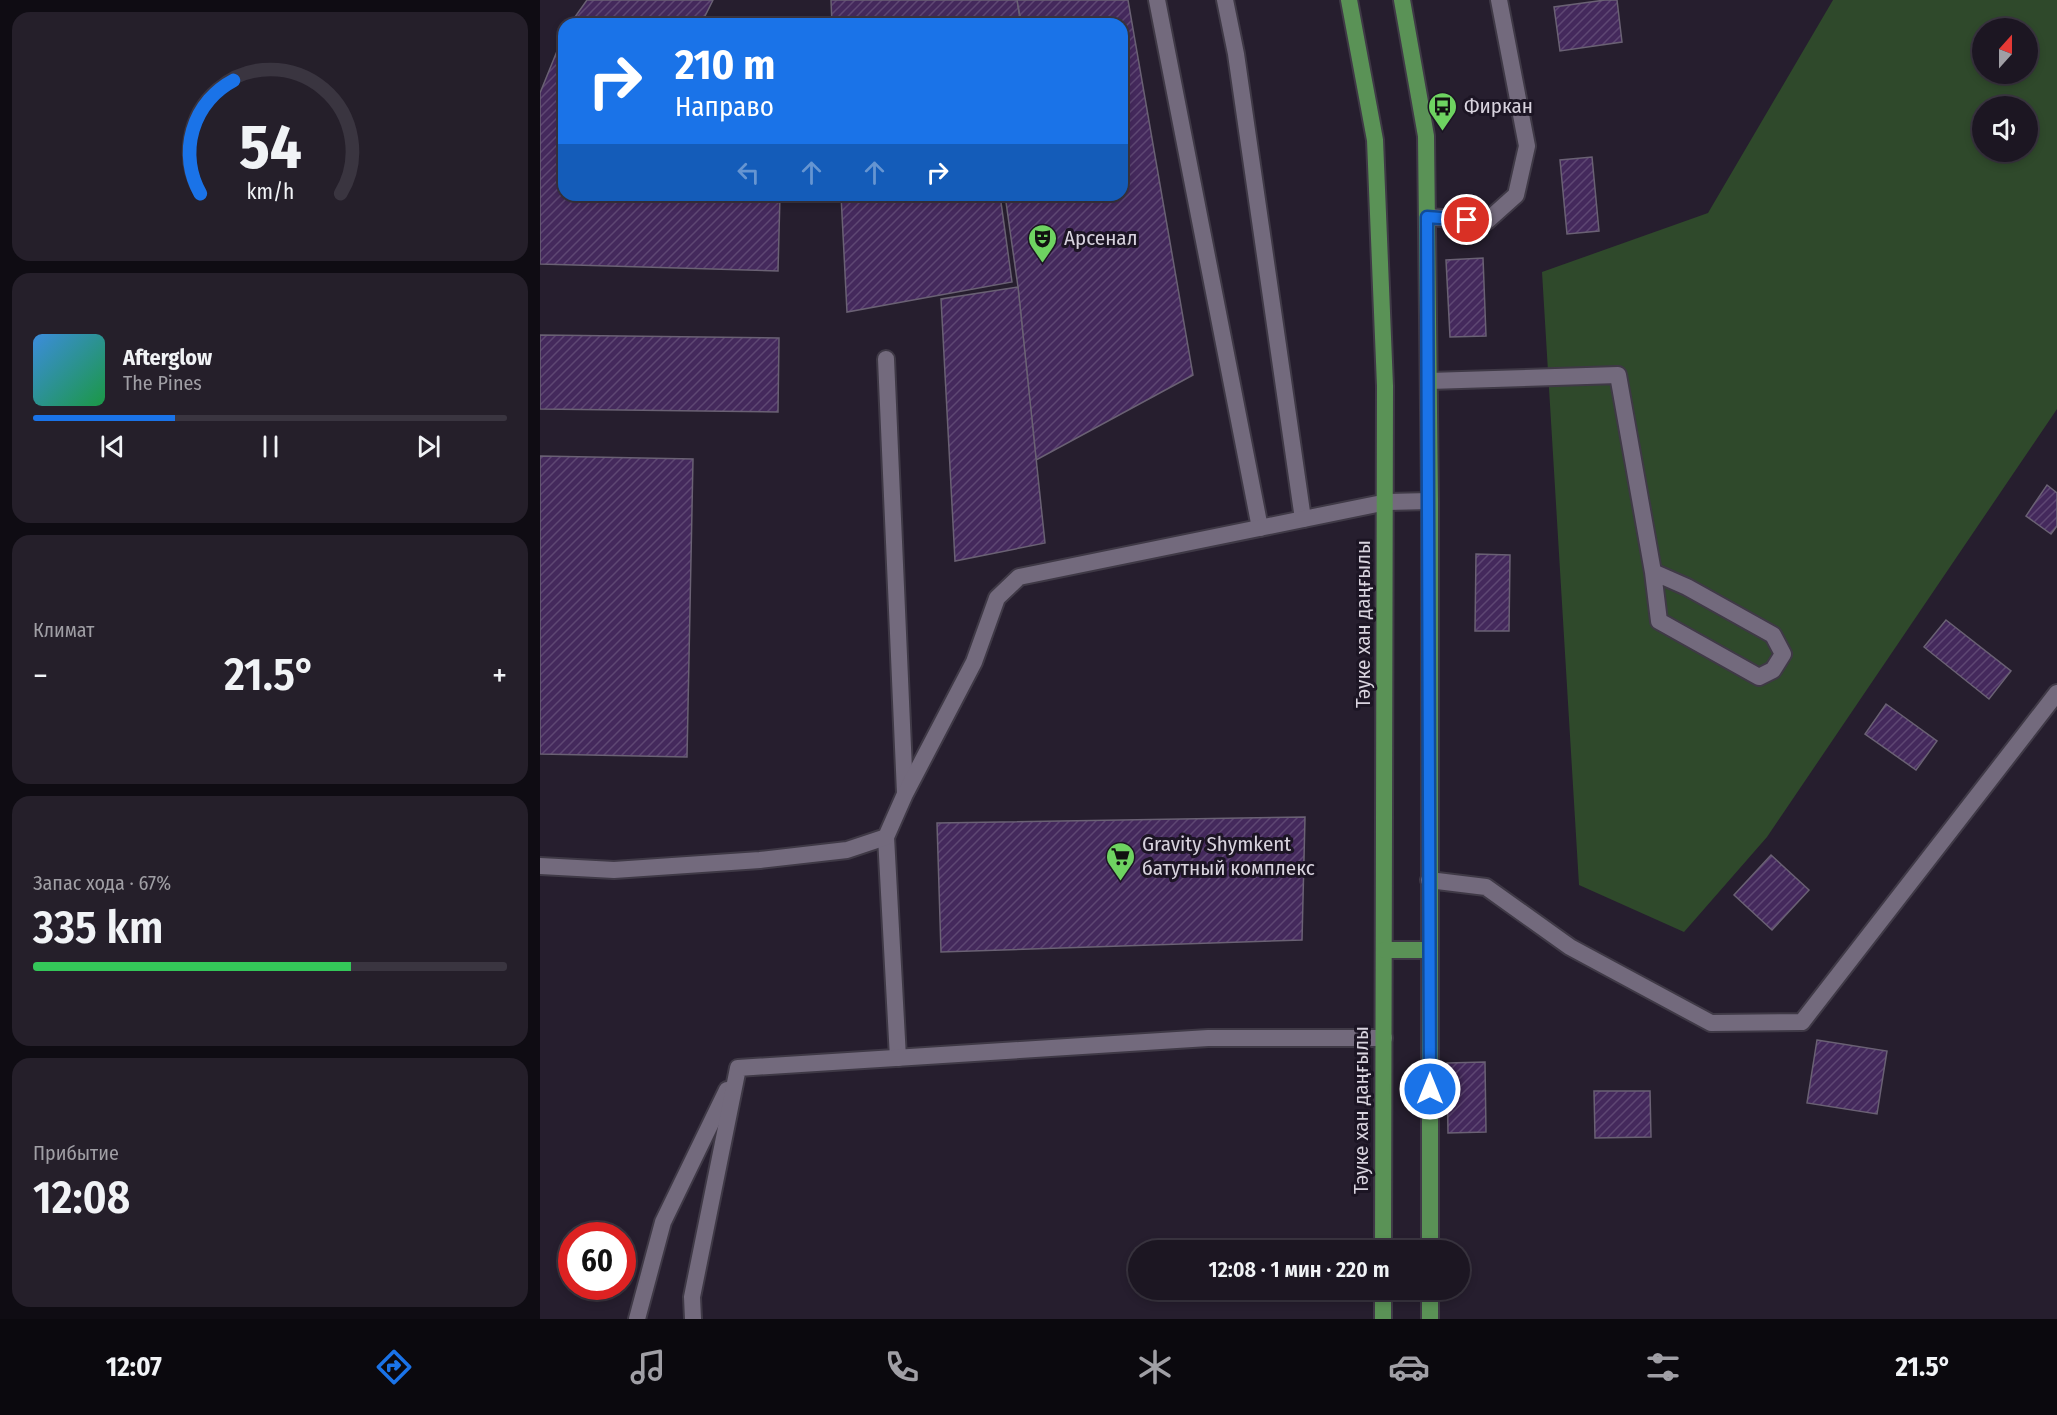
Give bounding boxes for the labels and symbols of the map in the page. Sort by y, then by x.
north arrow [1972,18,2038,84]
bus stop icon: Фиркан [1427,90,1459,132]
place label: Фиркан [1464,93,1533,119]
pin [1441,194,1492,245]
theatre icon: Арсенал [1027,222,1059,264]
place label: Арсенал [1064,225,1137,251]
street label: Тәуке хан даңғылы [1350,540,1376,708]
place label: Gravity Shymkent батутный комплекс [1142,831,1315,881]
supermarket icon: Gravity Shymkent батутный комплекс [1105,840,1137,882]
street label: Тәуке хан даңғылы [1348,1026,1374,1194]
position arrow [1398,1057,1462,1121]
speed limit sign: 60 [558,1222,636,1300]

